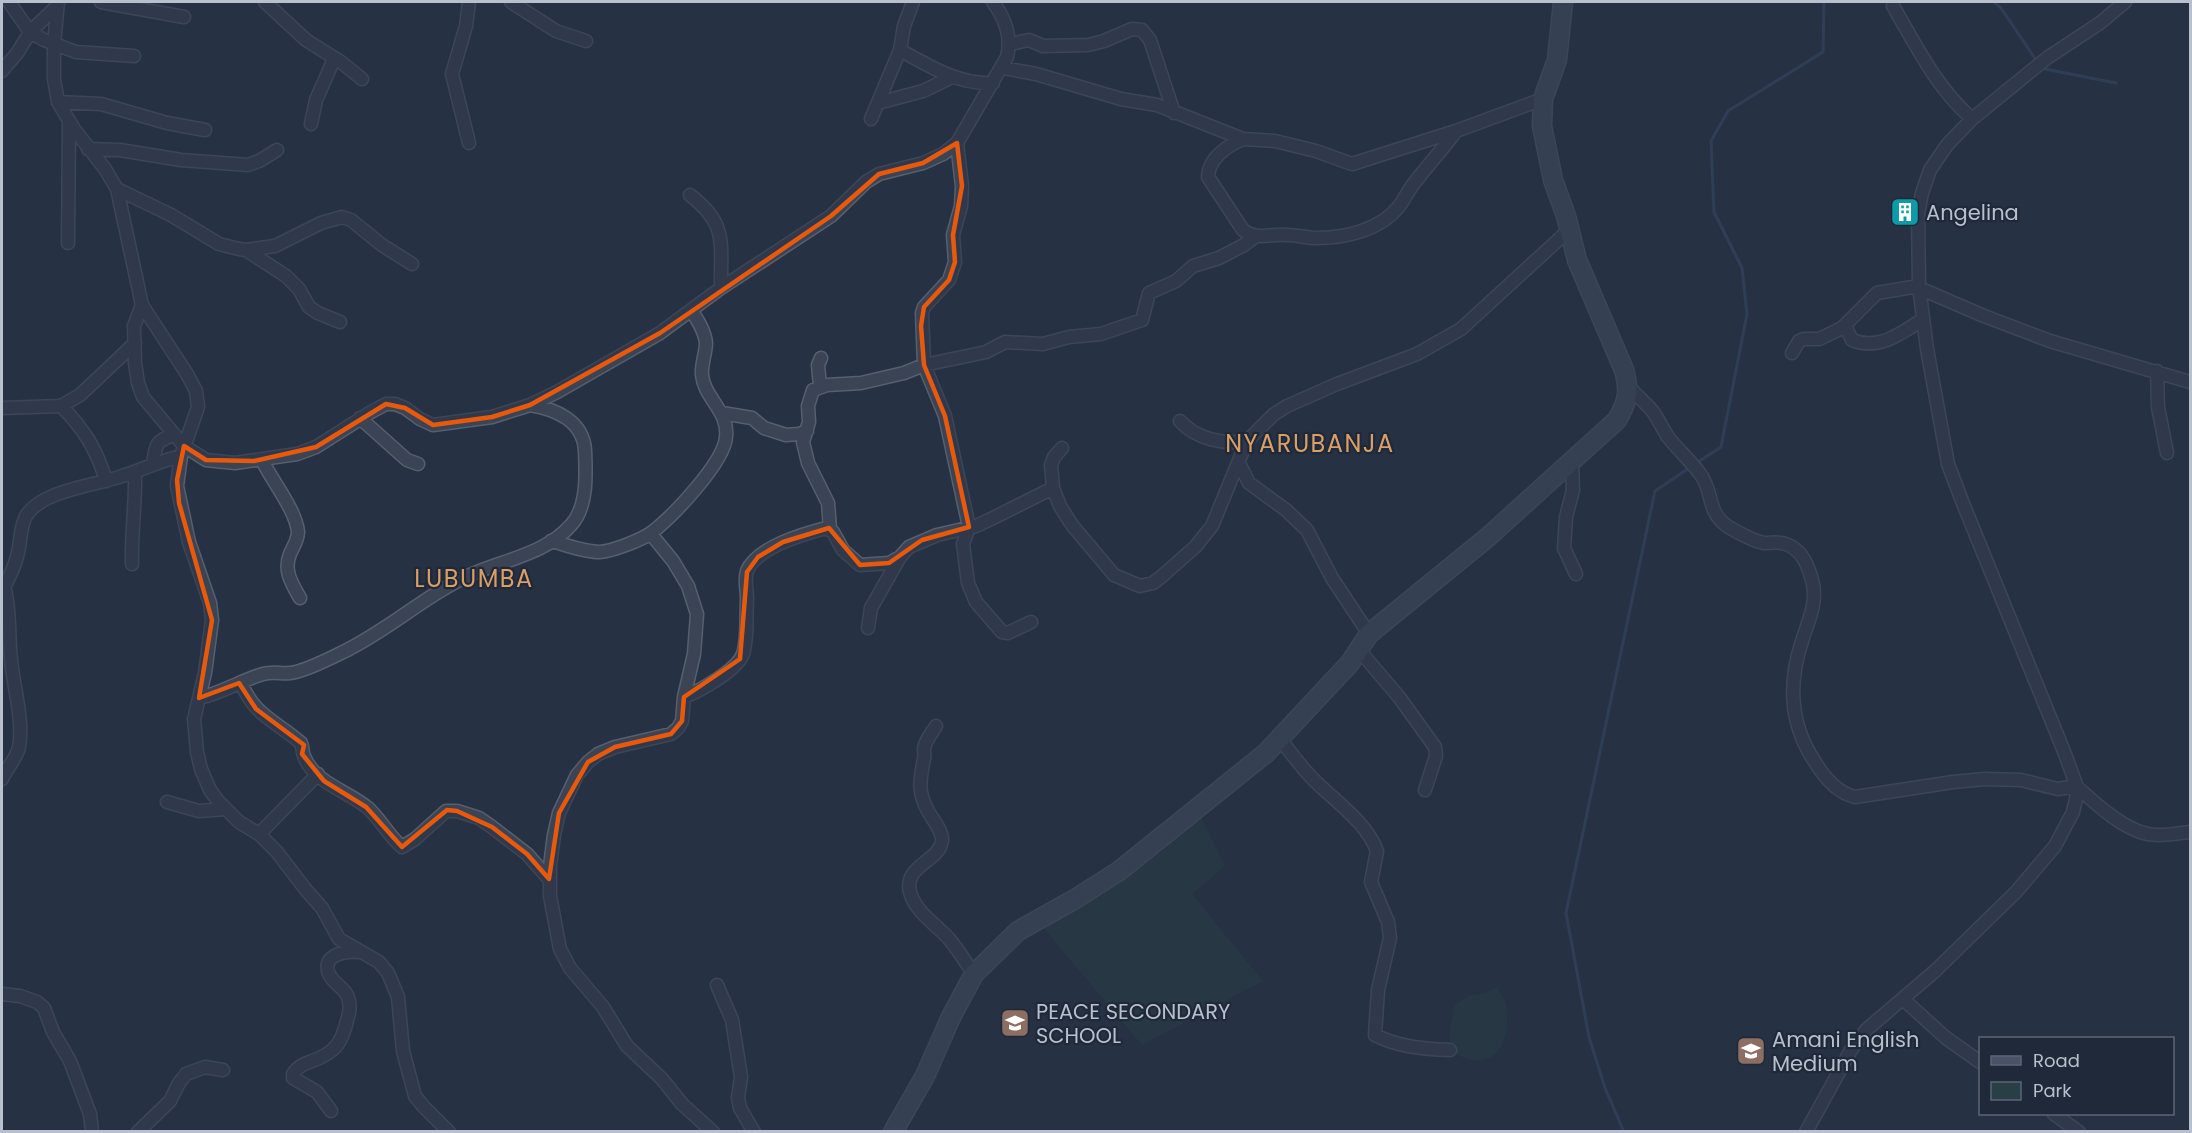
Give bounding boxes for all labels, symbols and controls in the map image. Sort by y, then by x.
building icon: Angelina [1889,196,1921,228]
place label: Angelina [1926,198,2019,227]
district label: NYARUBANJA [1225,427,1395,460]
district label: LUBUMBA [414,562,534,595]
place label: PEACE SECONDARY SCHOOL [1036,997,1230,1050]
school or university icon: PEACE SECONDARY SCHOOL [999,1007,1031,1039]
place label: Amani English Medium [1772,1025,1919,1078]
school or university icon: Amani English Medium [1735,1035,1767,1067]
legend [1979,1037,2174,1115]
text: Road [2033,1048,2080,1073]
text: Park [2033,1078,2072,1103]

